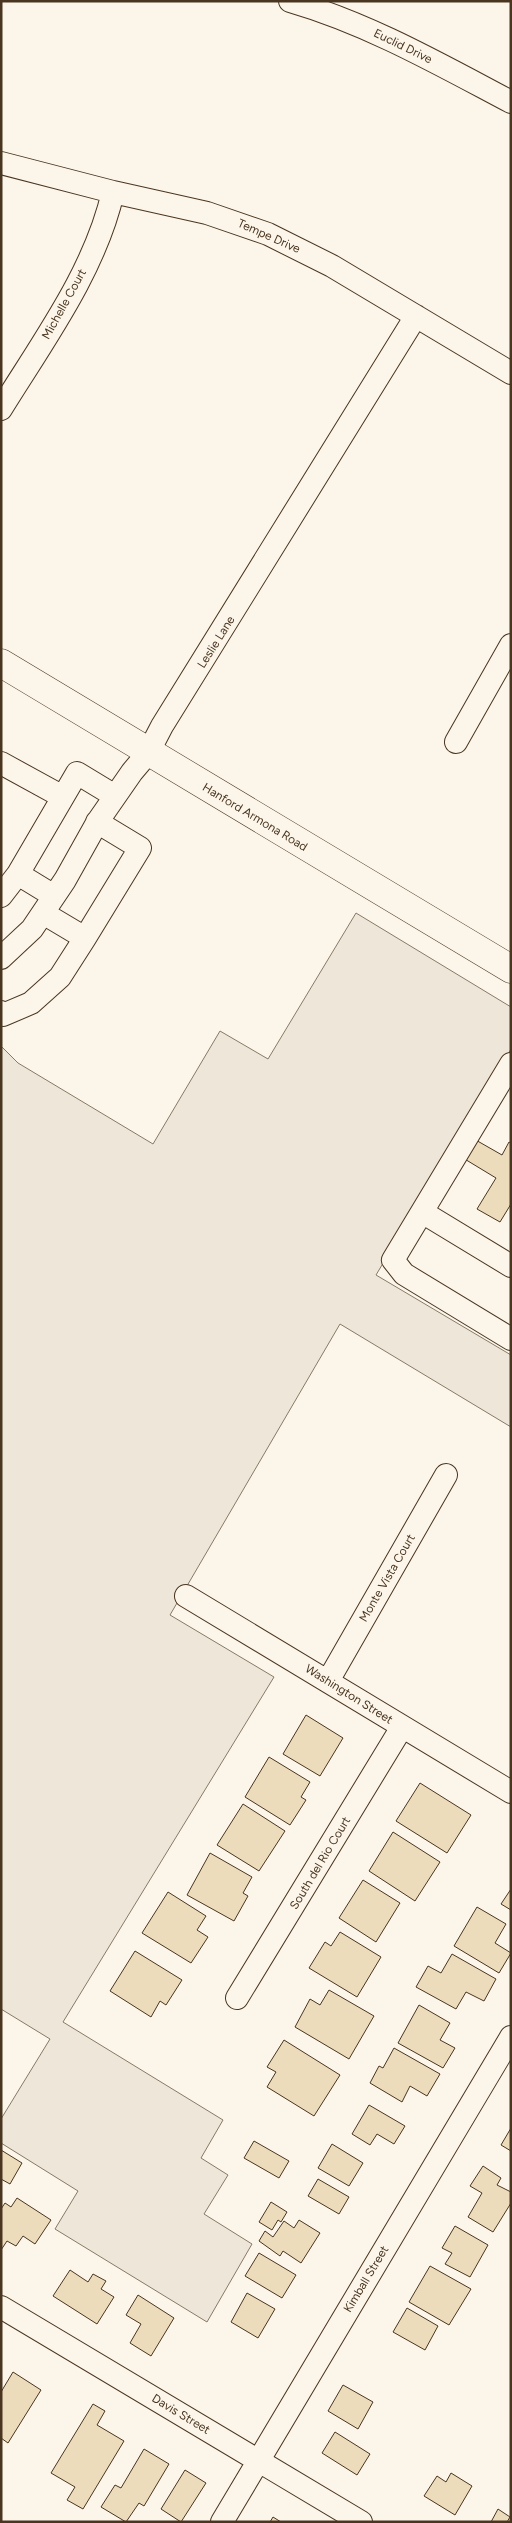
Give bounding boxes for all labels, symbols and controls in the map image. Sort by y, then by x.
street label: Euclid Drive [371,26,435,66]
street label: Tempe Drive [236,216,303,256]
street label: Michelle Court [39,266,89,342]
street label: Leslie Lane [194,613,238,671]
street label: Hanford Armona Road [200,780,310,854]
street label: Monte Vista Court [356,1531,418,1624]
street label: Washington Street [303,1661,396,1727]
street label: South del Rio Court [287,1814,353,1912]
street label: Kimball Street [341,2243,392,2315]
street label: Davis Street [149,2391,213,2437]

